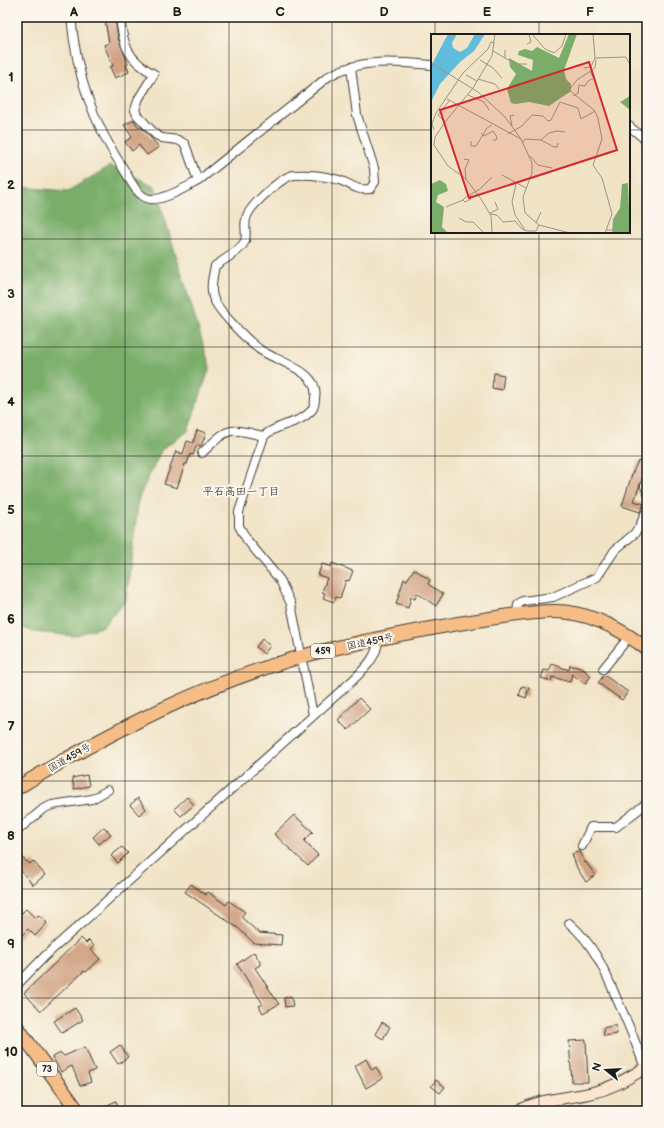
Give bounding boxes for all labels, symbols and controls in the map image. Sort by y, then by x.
text: A [69,4,78,20]
text: B [172,4,182,20]
text: C [275,4,285,20]
text: D [379,4,389,20]
text: E [483,4,492,20]
text: F [586,4,594,20]
inset map [431,34,630,233]
text: 1 [8,69,14,85]
text: 2 [7,177,15,193]
text: 3 [7,286,15,302]
text: 4 [7,394,15,410]
district label: 平石高田一丁目 [203,485,280,498]
text: 5 [7,502,15,518]
text: 6 [7,611,15,627]
street label: 国道459号 [346,631,395,653]
road number: 459 [311,644,335,658]
text: 7 [7,719,15,735]
street label: 国道459号 [46,741,93,775]
text: 8 [7,828,15,844]
text: 9 [7,936,15,952]
text: 10 [4,1044,18,1060]
north arrow [586,1050,626,1090]
text: N [590,1061,604,1073]
road number: 73 [37,1062,57,1076]

